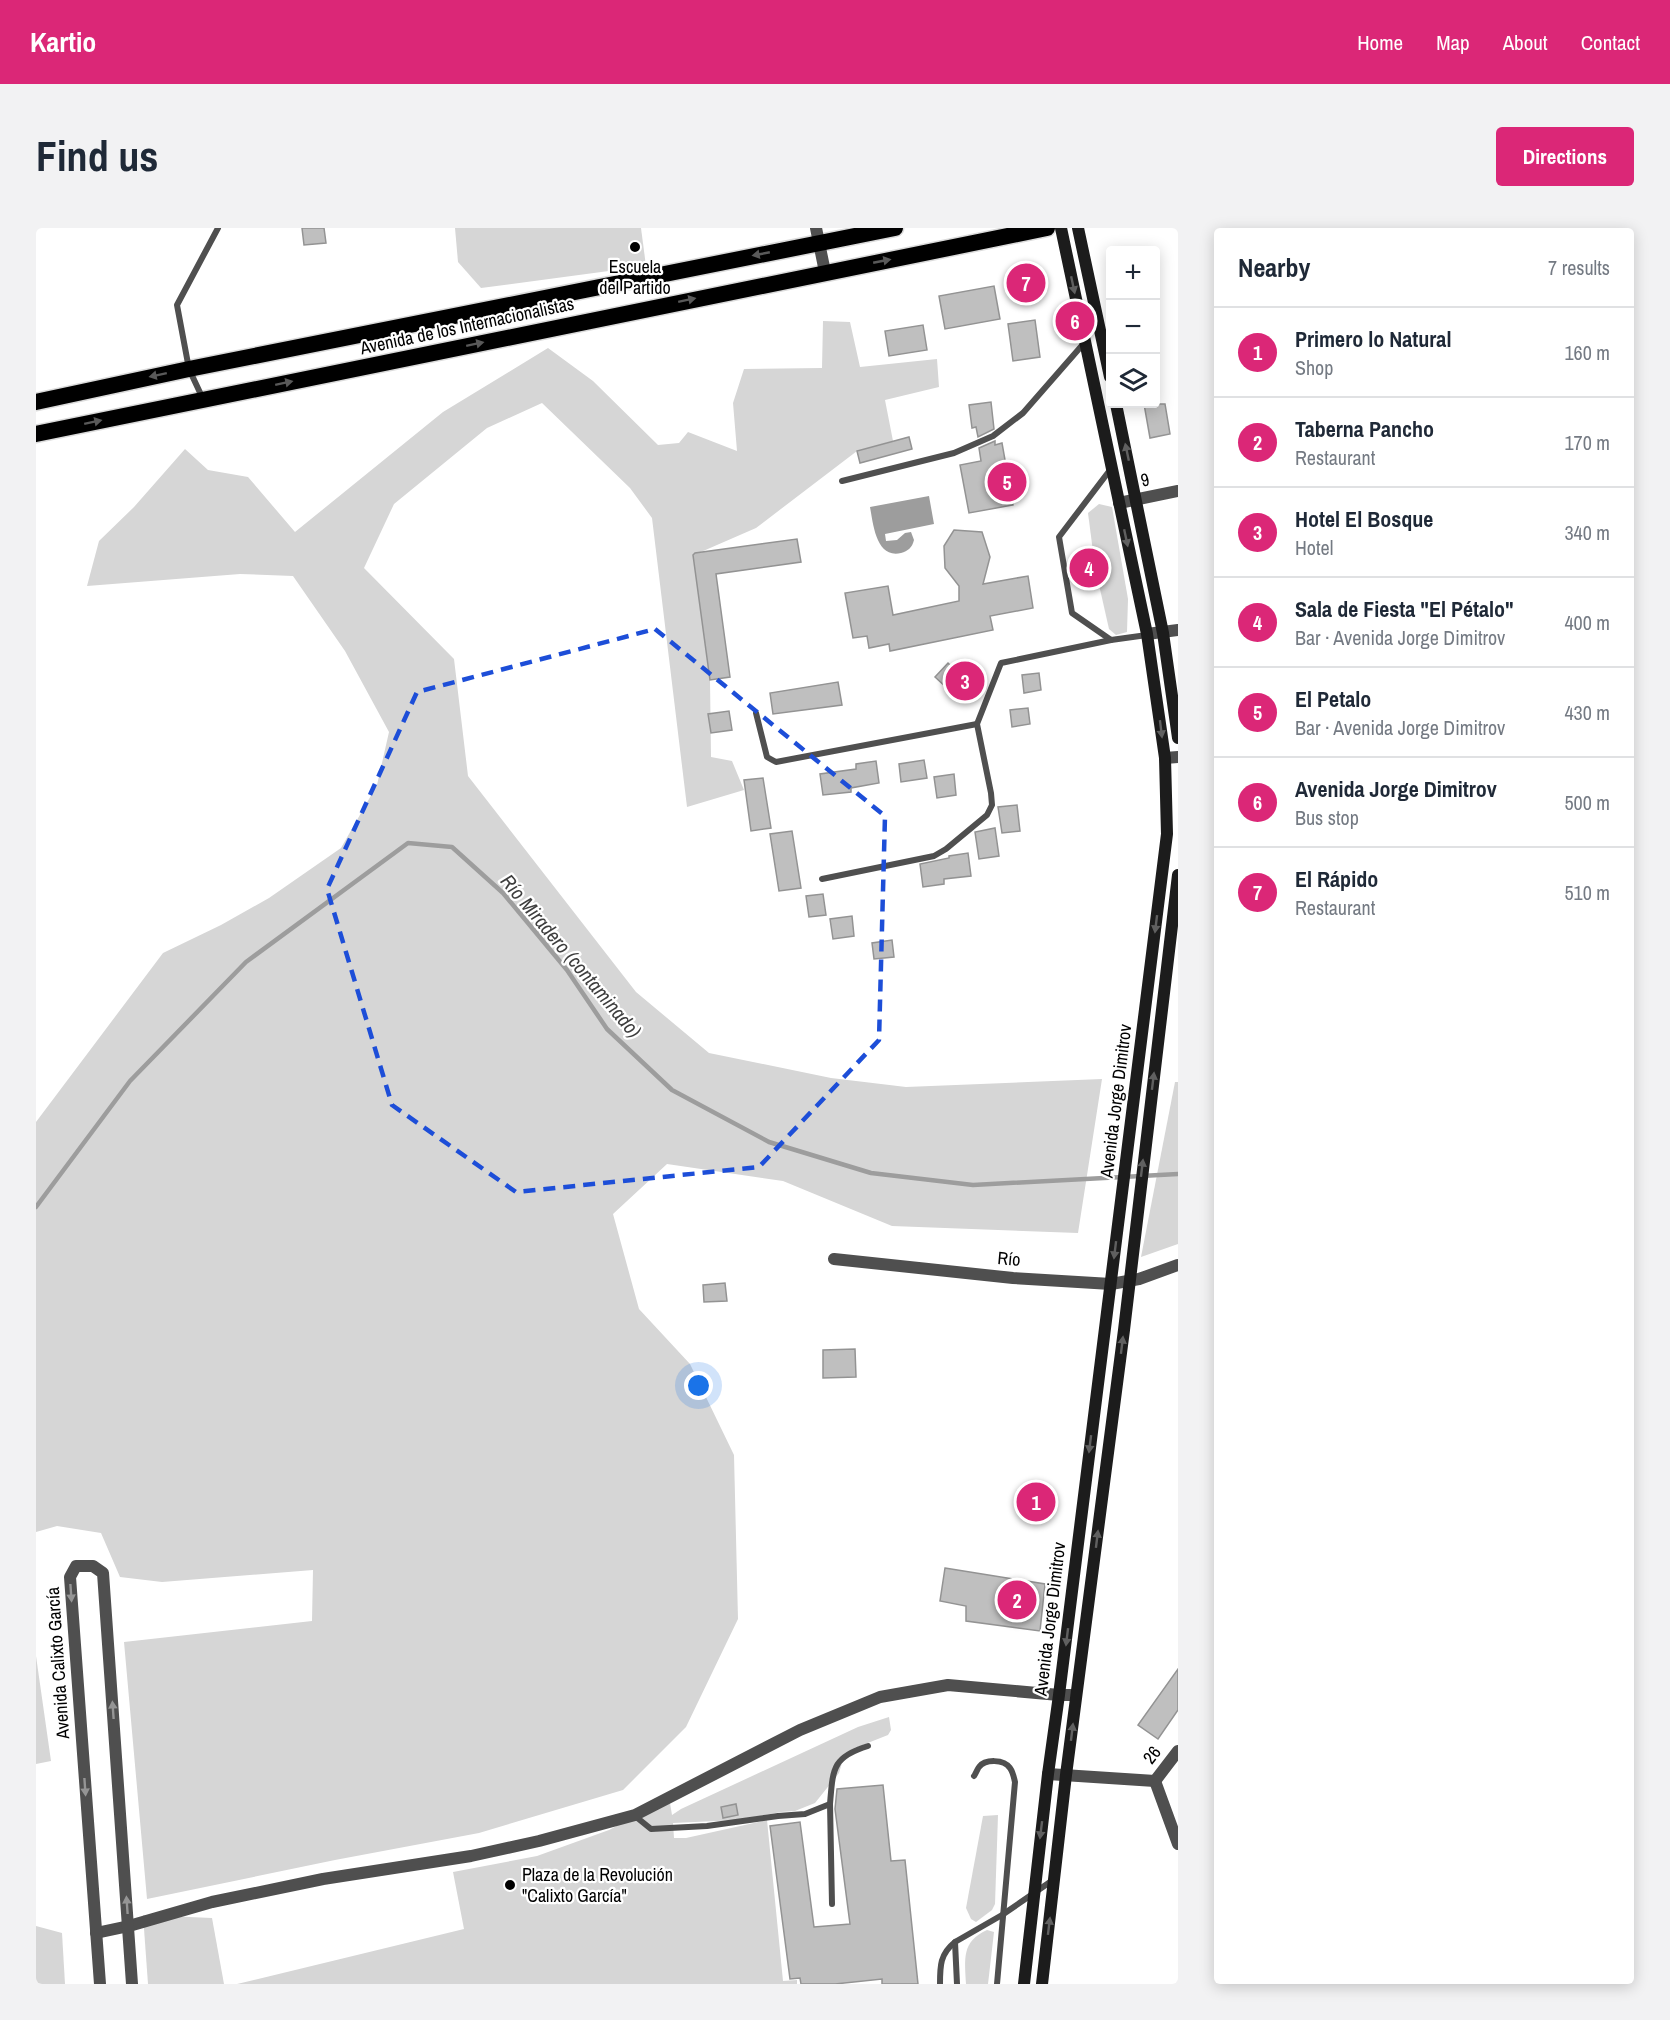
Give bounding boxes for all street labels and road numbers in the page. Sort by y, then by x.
street label: Avenida de los Internacionalistas [357,291,576,361]
street label: 9 [1138,466,1152,493]
street label: Avenida Jorge Dimitrov [1094,1022,1137,1180]
street label: Río [997,1245,1022,1272]
street label: Avenida Jorge Dimitrov [1028,1540,1071,1698]
street label: Avenida Calixto García [40,1586,75,1741]
street label: 26 [1137,1741,1167,1769]

